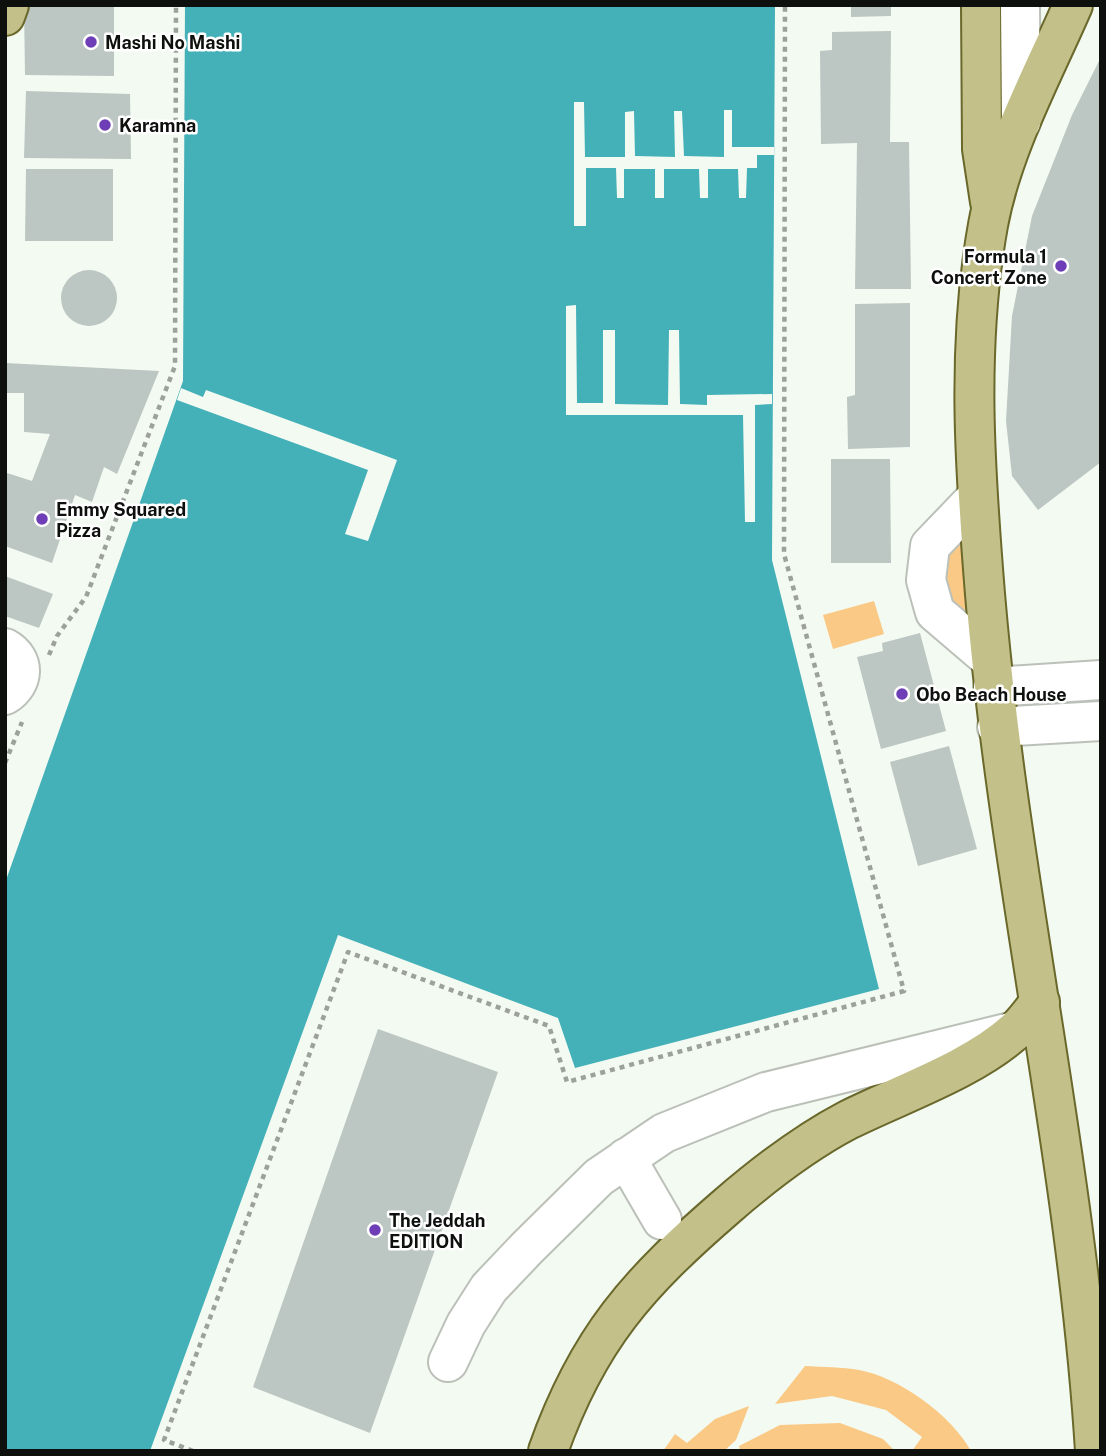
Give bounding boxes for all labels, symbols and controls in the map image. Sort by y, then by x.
place label: Mashi No Mashi [105,32,240,53]
marker: Mashi No Mashi [83,34,99,50]
place label: Karamna [119,115,196,136]
marker: Karamna [97,117,113,133]
place label: Formula 1 Concert Zone [931,246,1047,288]
marker: Formula 1 Concert Zone [1053,258,1069,274]
place label: Emmy Squared Pizza [56,499,186,541]
marker: Emmy Squared Pizza [34,511,50,527]
place label: Obo Beach House [916,684,1067,705]
marker: Obo Beach House [894,686,910,702]
place label: The Jeddah EDITION [389,1210,486,1252]
marker: The Jeddah EDITION [367,1222,383,1238]

